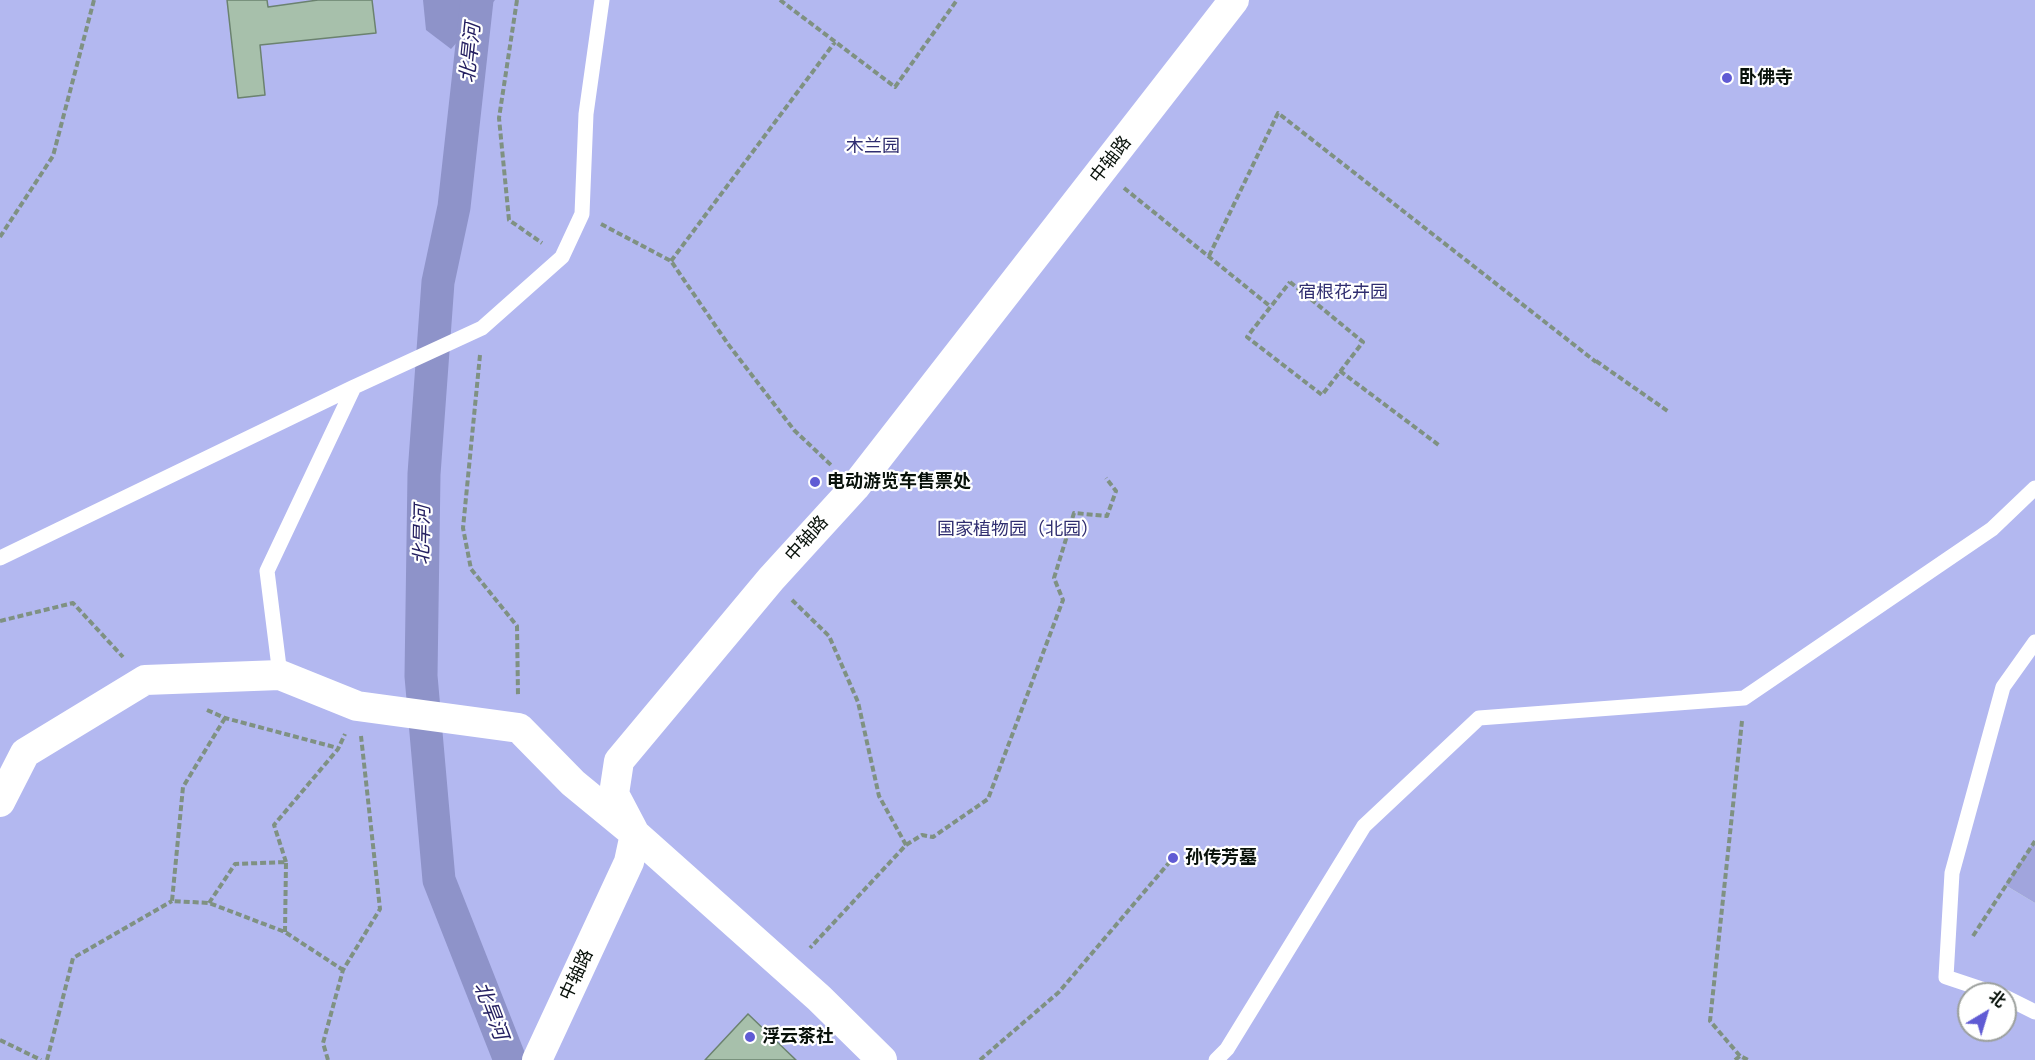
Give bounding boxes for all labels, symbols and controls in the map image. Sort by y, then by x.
water label: 北旱河 [456,22,486,84]
place label: 卧佛寺 [1739,67,1793,89]
marker: 卧佛寺 [1720,71,1734,85]
street label: 中轴路 [1086,132,1136,188]
park label: 木兰园 [846,136,900,158]
park label: 宿根花卉园 [1298,282,1388,304]
place label: 电动游览车售票处 [827,471,971,493]
marker: 电动游览车售票处 [808,475,822,489]
water label: 北旱河 [410,505,436,565]
street label: 中轴路 [781,512,833,566]
park label: 国家植物园（北园） [937,519,1099,541]
place label: 孙传芳墓 [1185,847,1257,869]
marker: 孙传芳墓 [1166,851,1180,865]
street label: 中轴路 [556,946,598,1004]
water label: 北旱河 [468,979,512,1043]
north arrow [1957,982,2017,1042]
text: 北 [1986,987,2009,1011]
place label: 浮云茶社 [762,1026,834,1048]
marker: 浮云茶社 [743,1030,757,1044]

